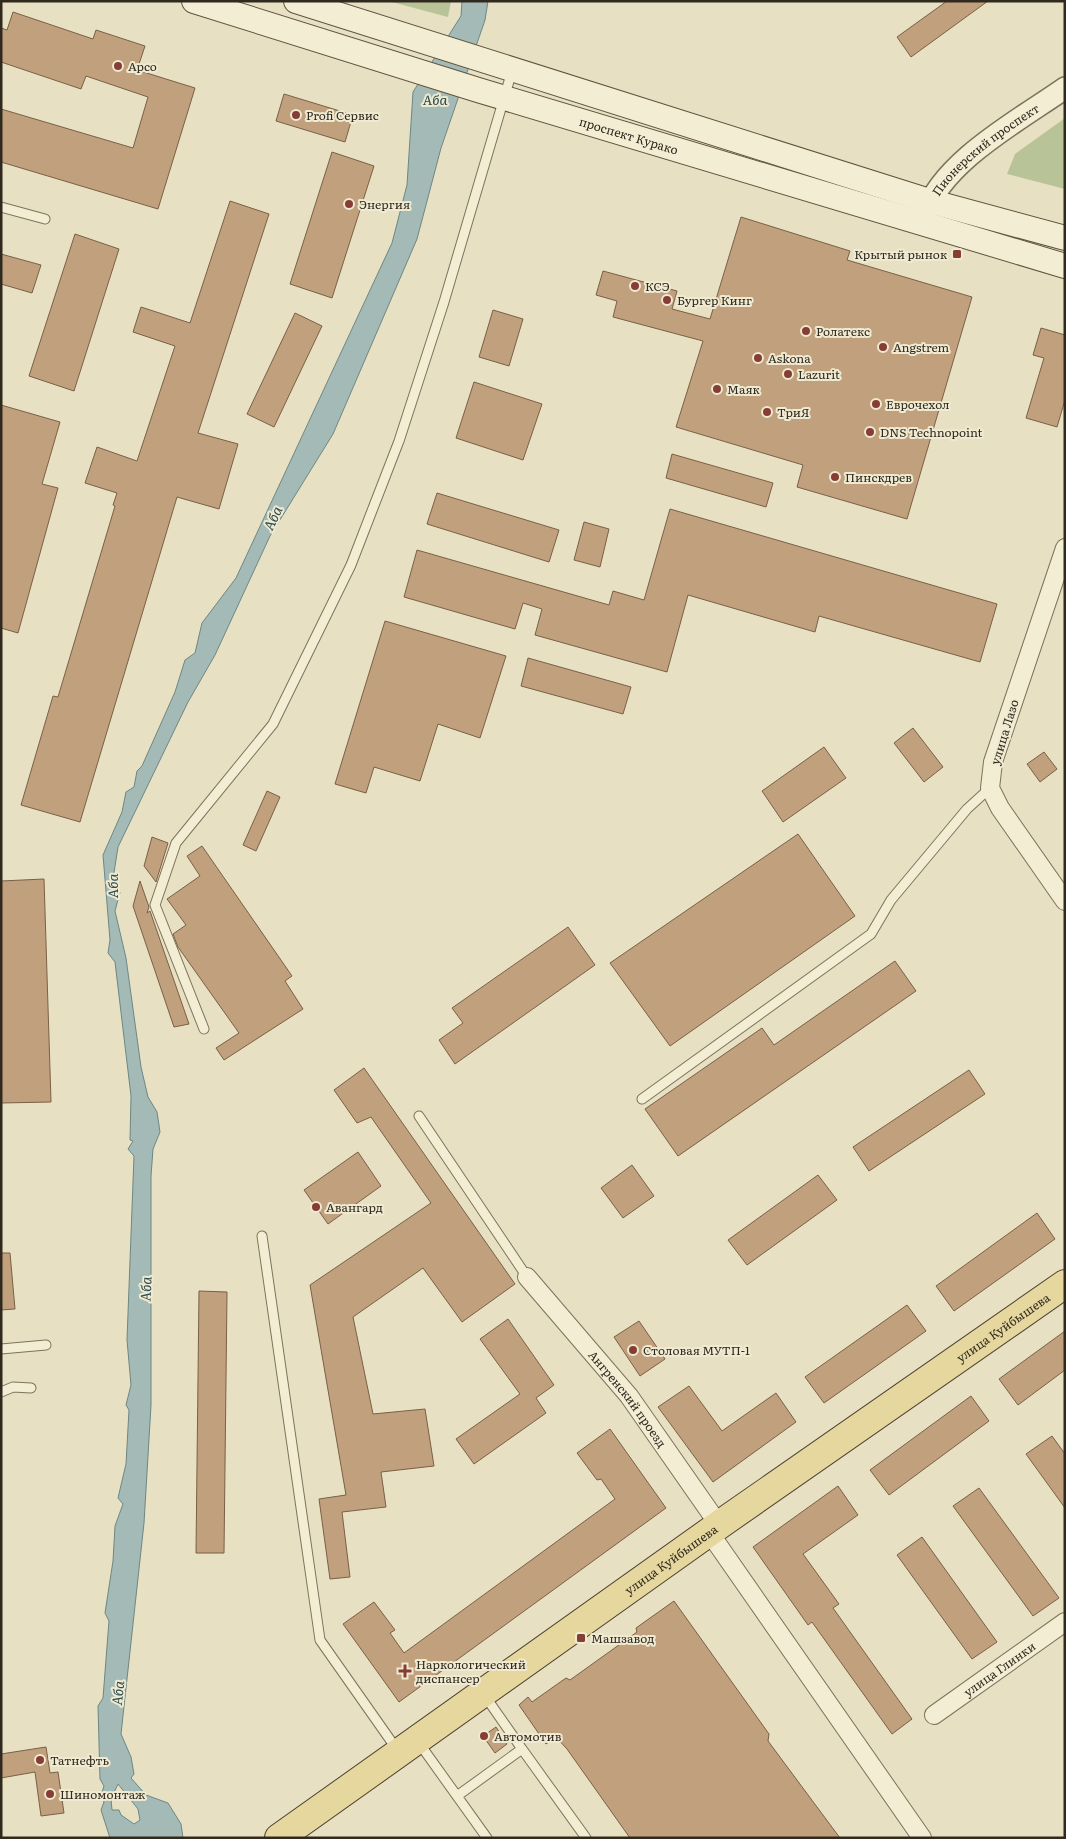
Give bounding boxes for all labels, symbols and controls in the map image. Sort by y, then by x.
place label: Арсо [128,57,157,75]
marker: Арсо [112,60,124,72]
water label: Аба [423,89,447,109]
street label: Пионерский проспект [927,99,1043,199]
place label: Profi Cервис [306,106,379,124]
marker: Profi Cервис [290,109,302,121]
street label: проспект Курако [577,112,680,159]
place label: Энергия [359,195,410,213]
marker: Энергия [343,198,355,210]
place label: Крытый рынок [854,245,947,263]
marker: Крытый рынок [951,248,963,260]
place label: КСЭ [645,277,670,295]
marker: КСЭ [629,280,641,292]
place label: Бургер Кинг [677,291,752,309]
marker: Бургер Кинг [661,294,673,306]
place label: Ролатекс [816,322,870,340]
marker: Ролатекс [800,325,812,337]
place label: Angstrem [893,338,950,356]
marker: Angstrem [877,341,889,353]
place label: Askona [768,349,811,367]
marker: Askona [752,352,764,364]
place label: Lazurit [798,365,840,383]
marker: Lazurit [782,368,794,380]
place label: Маяк [727,380,760,398]
marker: Маяк [711,383,723,395]
place label: Еврочехол [886,395,950,413]
marker: Еврочехол [870,398,882,410]
place label: ТриЯ [777,403,809,421]
marker: ТриЯ [761,406,773,418]
place label: DNS Technopoint [880,423,983,441]
marker: DNS Technopoint [864,426,876,438]
place label: Пинскдрев [845,468,912,486]
marker: Пинскдрев [829,471,841,483]
water label: Аба [258,502,286,534]
street label: улица Лазо [985,697,1023,767]
water label: Аба [102,874,122,898]
place label: Авангард [326,1198,383,1216]
marker: Авангард [310,1201,322,1213]
water label: Аба [135,1276,155,1302]
street label: улица Куйбышева [952,1288,1054,1366]
place label: Столовая МУТП-1 [643,1341,750,1359]
marker: Столовая МУТП-1 [627,1344,639,1356]
street label: Ангренский проезд [584,1346,671,1451]
street label: улица Куйбышева [621,1519,722,1599]
place label: Машзавод [591,1629,654,1647]
marker: Машзавод [575,1632,587,1644]
street label: улица Глинки [960,1637,1039,1700]
place label: Наркологический диспансер [416,1655,526,1687]
marker: Наркологический диспансер [398,1664,412,1678]
water label: Аба [106,1680,128,1706]
place label: Автомотив [494,1727,562,1745]
marker: Автомотив [478,1730,490,1742]
place label: Татнефть [50,1751,110,1769]
marker: Татнефть [34,1754,46,1766]
place label: Шиномонтаж [60,1785,146,1803]
marker: Шиномонтаж [44,1788,56,1800]

